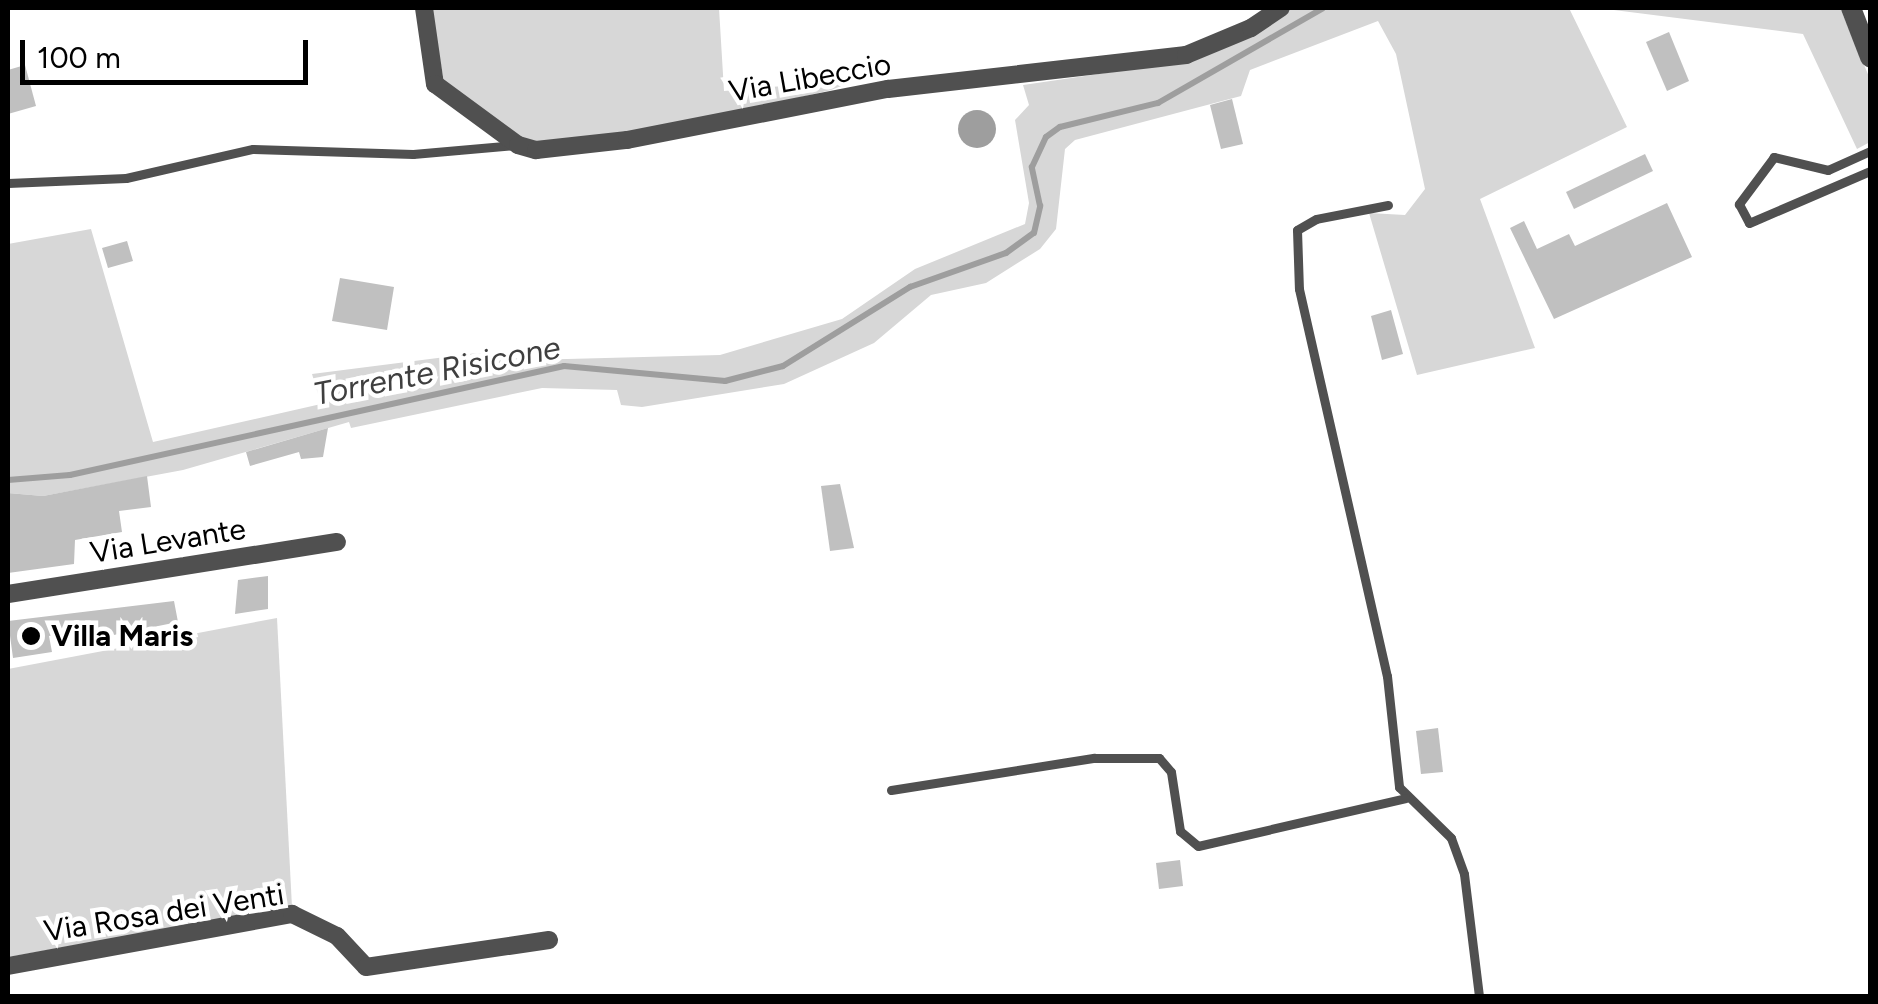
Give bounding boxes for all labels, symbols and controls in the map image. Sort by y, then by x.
scale bar [25,20,312,82]
text: 100 m [37,39,121,76]
street label: Via Libeccio [726,46,894,110]
water label: Torrente Risicone [310,328,564,414]
street label: Via Levante [88,511,248,571]
place label: Villa Maris [51,618,193,654]
marker: Villa Maris [20,625,42,647]
street label: Via Rosa dei Venti [41,876,287,950]

